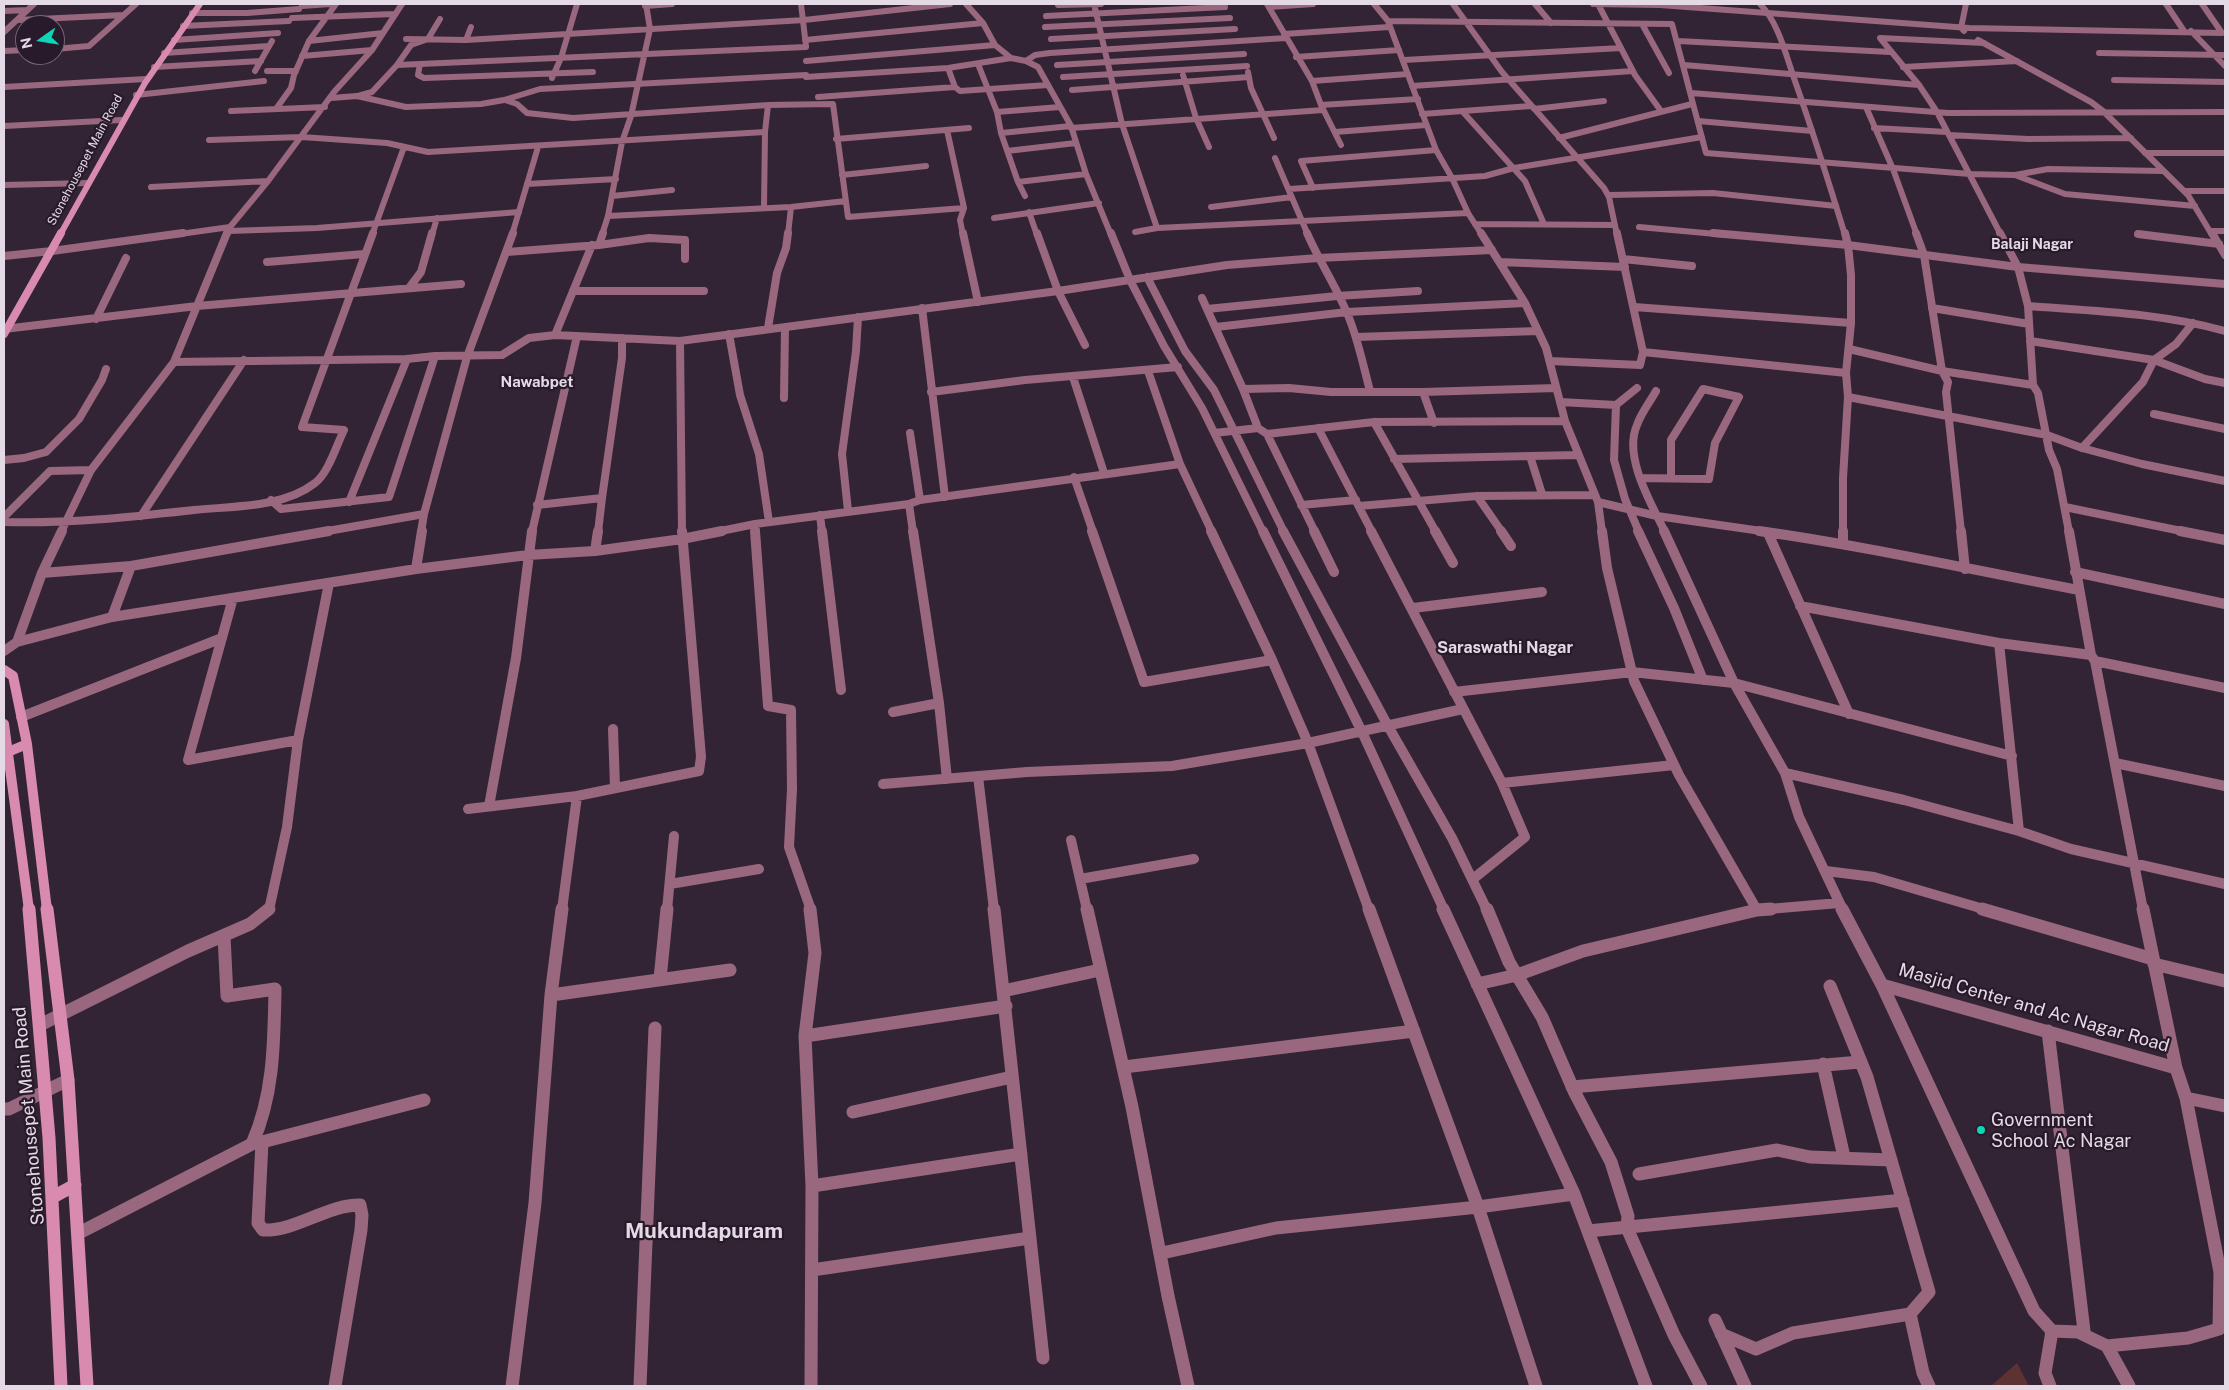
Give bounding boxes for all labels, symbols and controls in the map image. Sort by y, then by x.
north arrow [15,15,65,65]
text: N [17,36,35,50]
street label: Stonehousepet Main Road [44,92,126,228]
district label: Balaji Nagar [1991,237,2073,253]
district label: Nawabpet [501,373,573,391]
district label: Saraswathi Nagar [1437,638,1573,658]
street label: Masjid Center and Ac Nagar Road [1896,959,2172,1057]
street label: Stonehousepet Main Road [9,1006,49,1226]
place label: Government School Ac Nagar [1991,1109,2131,1152]
marker: Government School Ac Nagar [1975,1124,1987,1136]
district label: Mukundapuram [625,1219,783,1245]

